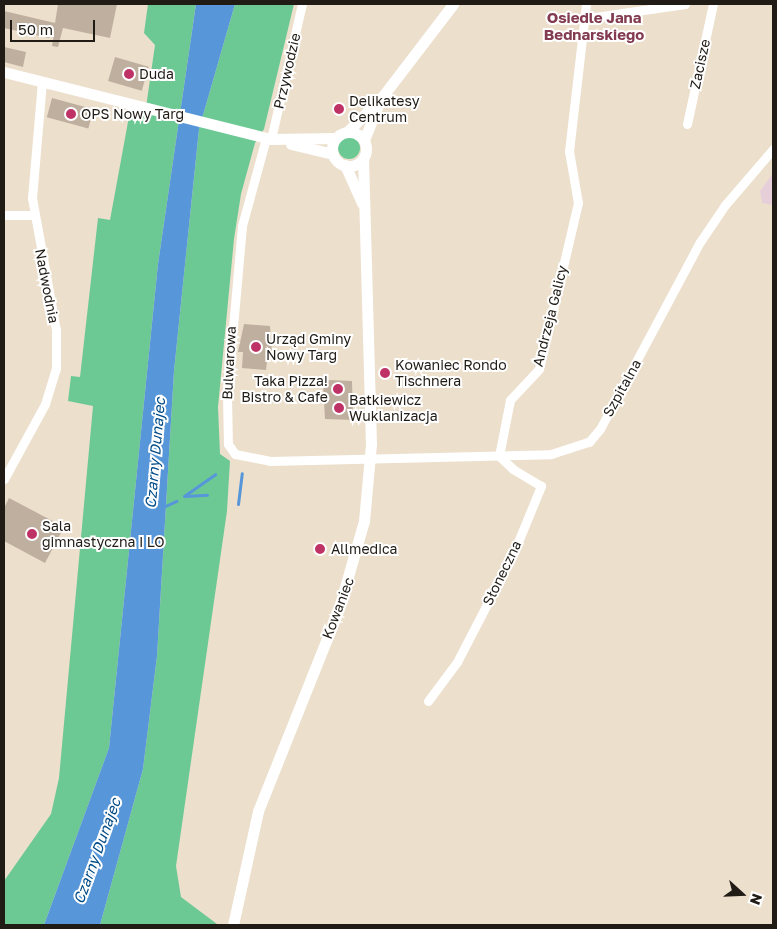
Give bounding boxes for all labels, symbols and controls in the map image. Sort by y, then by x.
district label: Osiedle Jana Bednarskiego [544,8,644,43]
scale bar [12,10,98,42]
text: 50 m [18,20,53,38]
street label: Przywodzie [270,31,304,111]
street label: Zacisze [687,38,713,90]
place label: Duda [139,66,174,82]
marker: Duda [123,68,135,80]
place label: Delikatesy Centrum [349,93,420,125]
marker: Delikatesy Centrum [333,103,345,115]
place label: OPS Nowy Targ [81,106,184,122]
marker: OPS Nowy Targ [65,108,77,120]
street label: Nadwodnia [32,247,62,325]
street label: Andrzeja Galicy [529,264,571,368]
street label: Bulwarowa [219,326,239,400]
place label: Urząd Gminy Nowy Targ [266,331,351,364]
marker: Urząd Gminy Nowy Targ [250,341,262,353]
street label: Szpitalna [599,356,645,420]
place label: Kowaniec Rondo Tischnera [395,357,507,390]
marker: Kowaniec Rondo Tischnera [379,367,391,379]
place label: Taka Pizza! Bistro & Cafe [241,373,328,406]
marker: Taka Pizza! Bistro & Cafe [332,383,344,395]
place label: Batkiewicz Wuklanizacja [349,392,438,424]
water label: Czarny Dunajec [141,397,169,509]
marker: Batkiewicz Wuklanizacja [333,402,345,414]
place label: Sala gimnastyczna I LO [42,518,165,550]
marker: Sala gimnastyczna I LO [26,528,38,540]
street label: Słoneczna [479,538,525,608]
place label: Allmedica [331,541,397,557]
marker: Allmedica [313,542,327,556]
street label: Kowaniec [319,575,357,641]
water label: Czarny Dunajec [70,796,124,906]
north arrow [717,869,767,919]
text: N [747,891,766,907]

